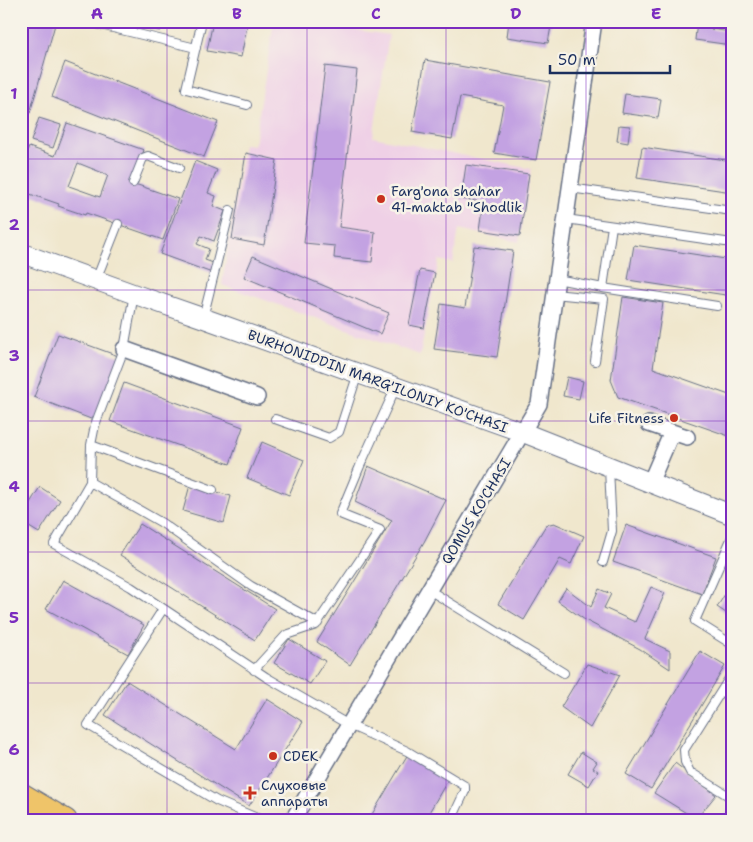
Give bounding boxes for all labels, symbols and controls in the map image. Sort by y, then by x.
text: A [91,3,103,24]
text: B [232,3,242,24]
text: C [371,3,381,24]
text: D [510,3,522,24]
text: E [651,3,661,24]
scale bar [550,42,670,74]
text: 50 m [558,50,596,70]
text: 1 [10,83,18,104]
place label: Farg'ona shahar 41-maktab "Shodlik [391,182,522,216]
marker: Farg'ona shahar 41-maktab "Shodlik [375,193,387,205]
text: 2 [8,214,20,235]
street label: BURHONIDDIN MARG'ILONIY KO'CHASI [245,325,511,437]
text: 3 [8,345,20,366]
place label: Life Fitness [588,409,664,427]
marker: Life Fitness [668,412,680,424]
street label: QOMUS KO'CHASI [437,454,515,567]
text: 4 [8,476,20,497]
text: 5 [9,607,19,628]
text: 6 [8,739,20,760]
place label: CDEK [283,747,319,765]
marker: CDEK [267,750,279,762]
place label: Слуховые аппараты [261,776,328,810]
marker: Слуховые аппараты [243,786,257,800]

